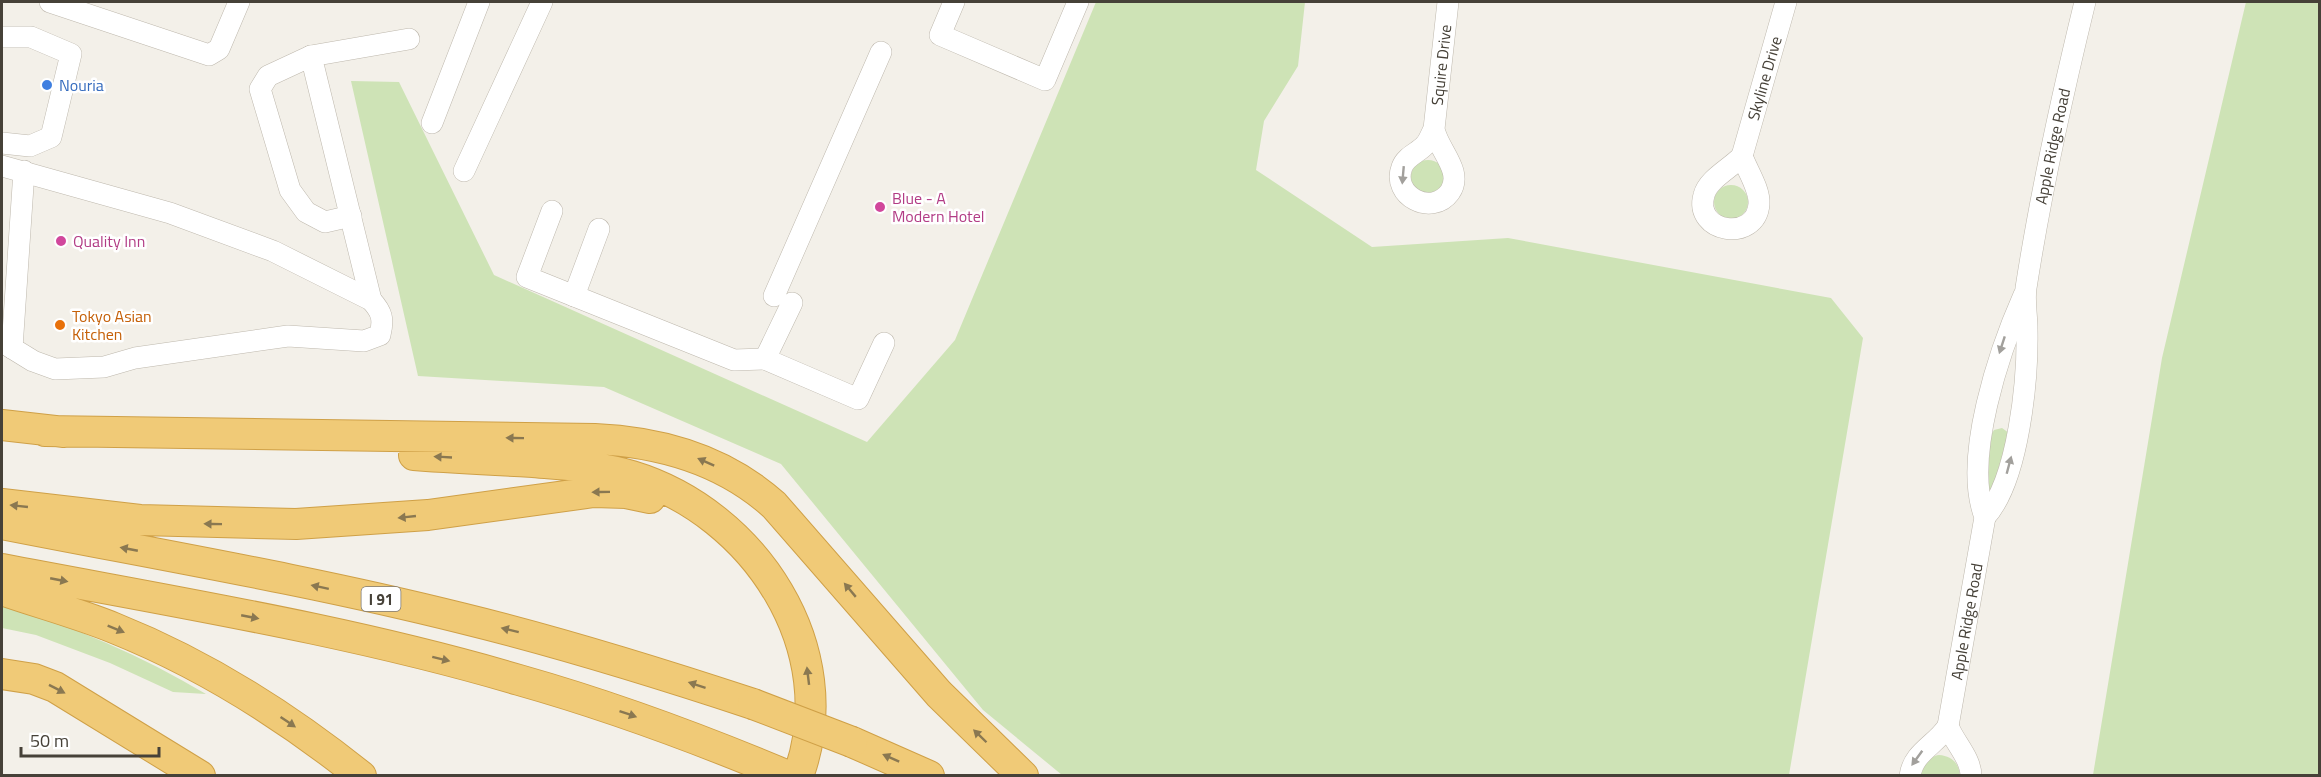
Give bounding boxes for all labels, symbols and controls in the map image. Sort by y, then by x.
street label: Squire Drive [1425,23,1457,107]
street label: Skyline Drive [1741,33,1788,123]
place label: Nouria [59,73,104,97]
marker: Nouria [40,78,54,92]
street label: Apple Ridge Road [2029,86,2076,206]
one-way arrow [1398,166,1408,185]
place label: Blue - A Modern Hotel [892,186,985,228]
marker: Blue - A Modern Hotel [873,200,887,214]
place label: Quality Inn [73,229,145,253]
marker: Quality Inn [54,234,68,248]
place label: Tokyo Asian Kitchen [72,304,152,346]
marker: Tokyo Asian Kitchen [53,318,67,332]
one-way arrow [1997,336,2007,354]
one-way arrow [505,433,524,443]
one-way arrow [434,453,453,462]
one-way arrow [2005,455,2014,473]
one-way arrow [697,457,715,467]
one-way arrow [591,487,610,497]
one-way arrow [9,501,28,511]
one-way arrow [398,512,417,522]
one-way arrow [203,519,222,528]
one-way arrow [119,544,138,553]
street label: Apple Ridge Road [1944,561,1989,682]
one-way arrow [50,576,69,585]
one-way arrow [311,581,330,591]
one-way arrow [844,582,857,598]
road number: I 91 [362,587,400,611]
one-way arrow [241,613,260,622]
one-way arrow [108,624,126,634]
one-way arrow [501,625,519,635]
one-way arrow [432,654,450,664]
one-way arrow [803,667,813,686]
one-way arrow [688,680,706,690]
one-way arrow [49,684,66,694]
one-way arrow [619,709,637,719]
one-way arrow [279,716,296,727]
scale bar [21,720,159,758]
text: 50 m [30,727,69,754]
one-way arrow [974,729,988,743]
one-way arrow [1911,750,1923,766]
one-way arrow [882,754,899,763]

